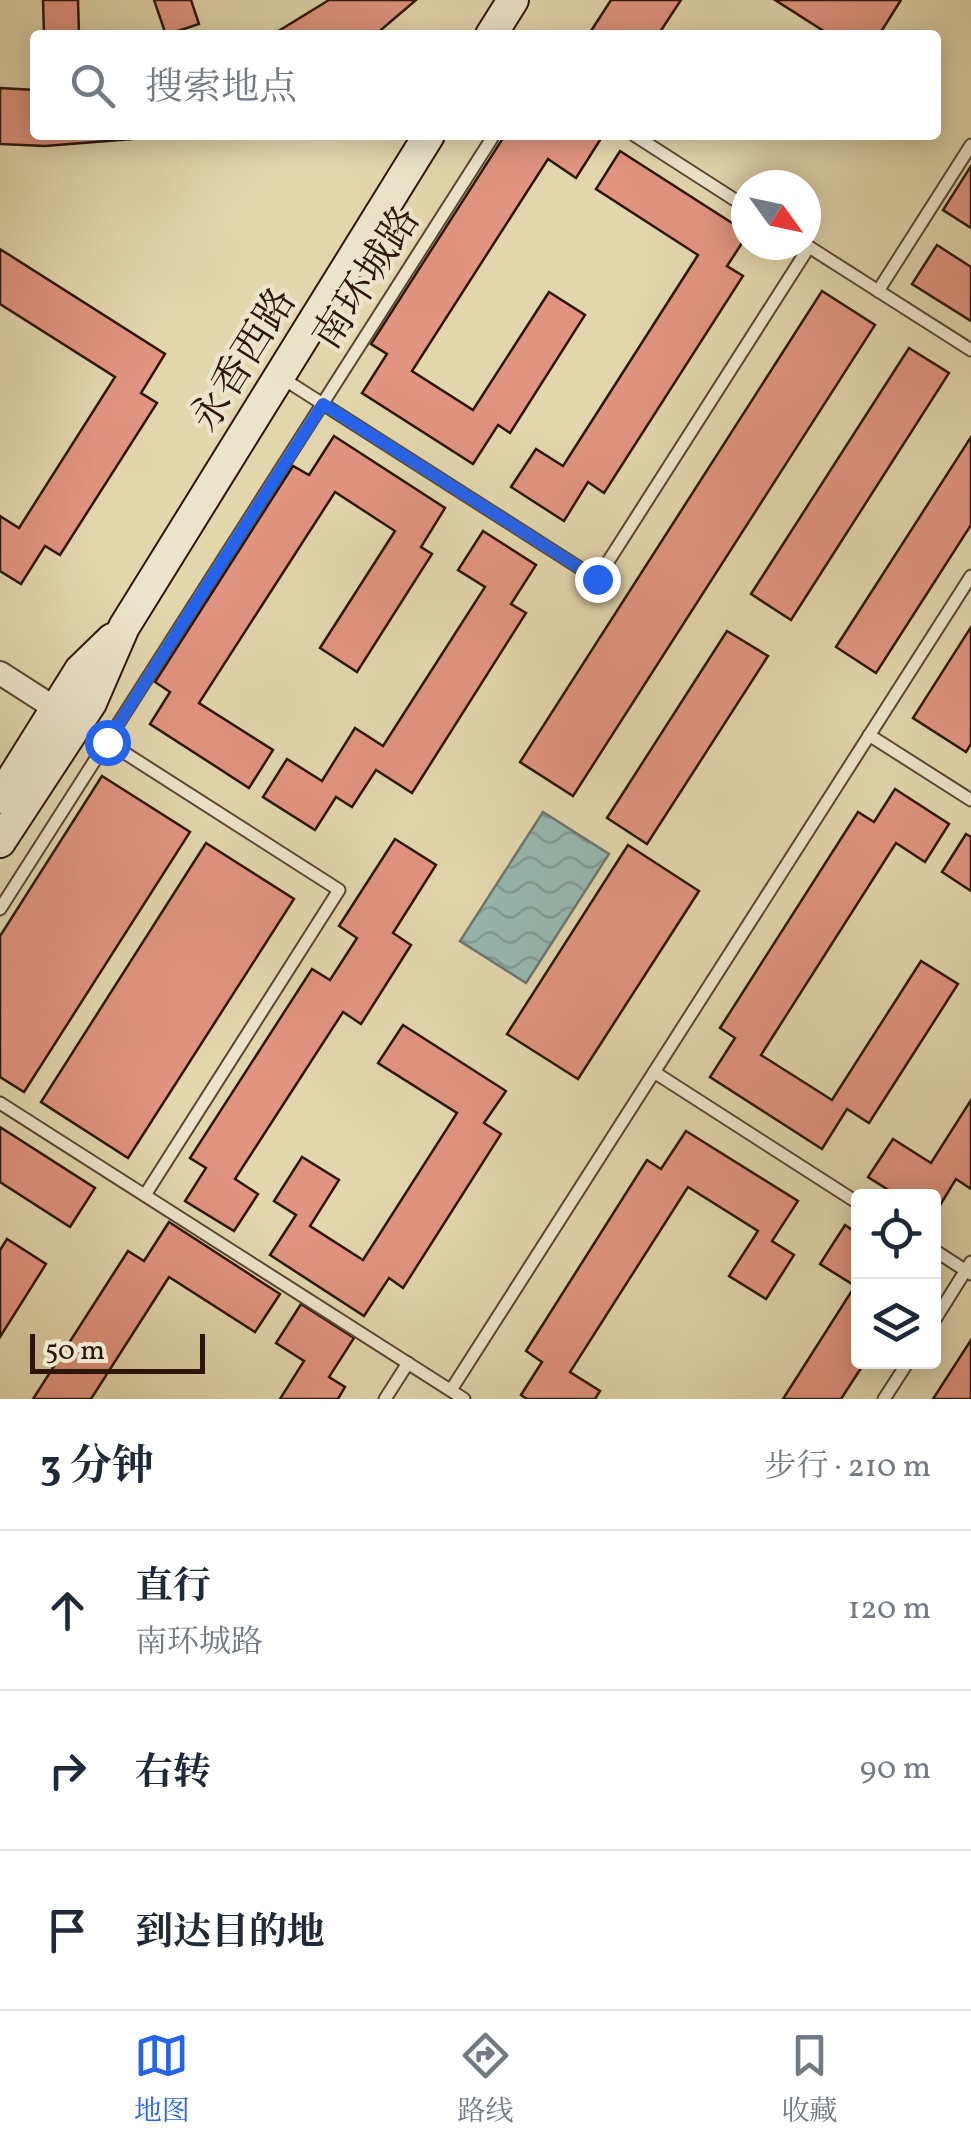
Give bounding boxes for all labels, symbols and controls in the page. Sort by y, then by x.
search box [30,30,941,140]
icon: search [65,58,120,113]
text: 搜索地点 [145,63,297,116]
north arrow [731,170,821,260]
street label: 南环城路 [301,197,435,362]
street label: 永香西路 [179,278,312,444]
route end [575,557,621,603]
route start [85,720,131,766]
map controls [851,1189,941,1369]
button: locate [851,1189,941,1279]
button: layers [851,1279,941,1369]
scale bar [30,1329,205,1374]
text: 50 m [45,1332,105,1371]
text: 3 分钟 [40,1439,154,1498]
text: 步行 · 210 m [764,1446,931,1490]
text: 直行 [135,1562,211,1615]
icon: ahead [40,1583,95,1638]
text: 120 m [848,1588,931,1632]
text: 南环城路 [135,1622,263,1666]
icon: right [40,1743,95,1798]
text: 右转 [135,1748,211,1801]
text: 90 m [860,1748,931,1792]
icon: arrive [40,1903,95,1958]
text: 到达目的地 [135,1908,325,1961]
tab: 地图 [134,2028,190,2132]
tab: 路线 [457,2028,513,2132]
tab: 收藏 [781,2028,837,2132]

